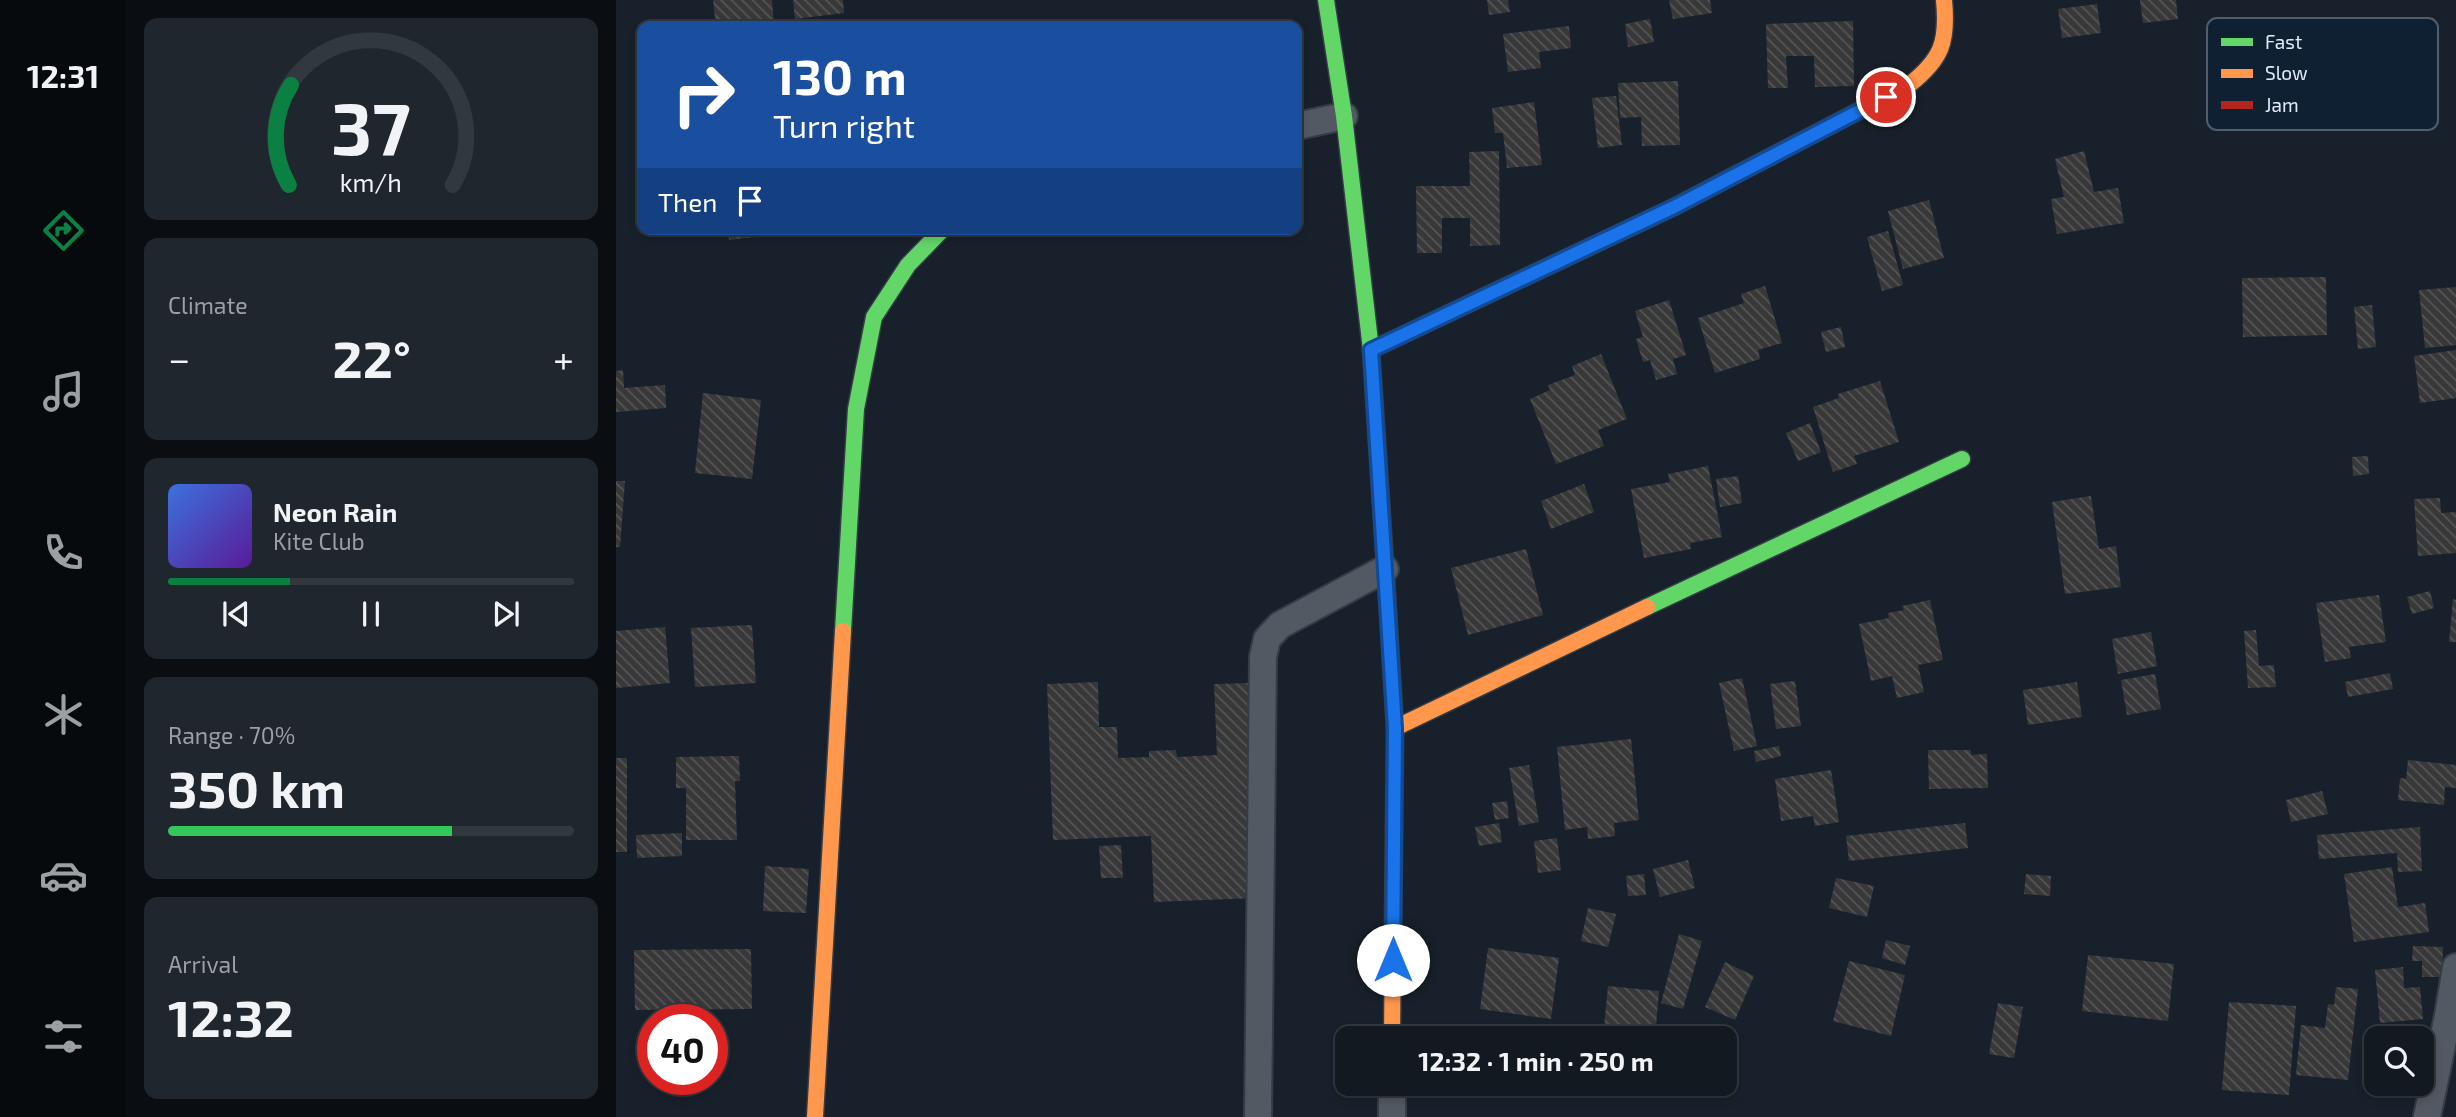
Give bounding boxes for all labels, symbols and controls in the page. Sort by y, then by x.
legend [2207,18,2438,130]
text: Fast [2265,30,2302,53]
text: 130 m [773,46,907,105]
icon: right [658,49,749,140]
text: 12:31 [27,56,99,94]
text: Slow [2265,61,2308,84]
pin [1856,67,1916,127]
icon: arrive [1867,78,1905,116]
text: 37 [331,82,411,170]
text: Jam [2265,93,2299,116]
text: Turn right [773,106,915,144]
text: km/h [340,167,402,197]
icon: arrive [731,182,769,220]
text: Then [658,186,717,217]
icon: directions [39,206,88,255]
text: Climate [168,291,248,319]
text: 22° [332,326,411,388]
text: − [168,335,190,381]
text: + [553,335,574,381]
icon: music [39,367,88,416]
text: Neon Rain [273,496,397,527]
text: Kite Club [273,527,365,555]
icon: phone [39,528,88,577]
icon: previous [217,595,255,633]
icon: pause [352,595,390,633]
icon: next [487,595,525,633]
icon: climate [39,690,88,739]
text: Range · 70% [168,721,295,749]
text: 350 km [168,756,345,818]
icon: car [39,851,88,900]
position arrow [1356,923,1430,997]
text: Arrival [168,950,238,978]
text: 12:32 [168,985,294,1047]
speed limit sign: 40 [637,1004,728,1095]
icon: filters [39,1012,88,1061]
map controls [2364,1026,2434,1096]
button: search [2364,1026,2434,1096]
text: 12:32 · 1 min · 250 m [1418,1045,1654,1076]

